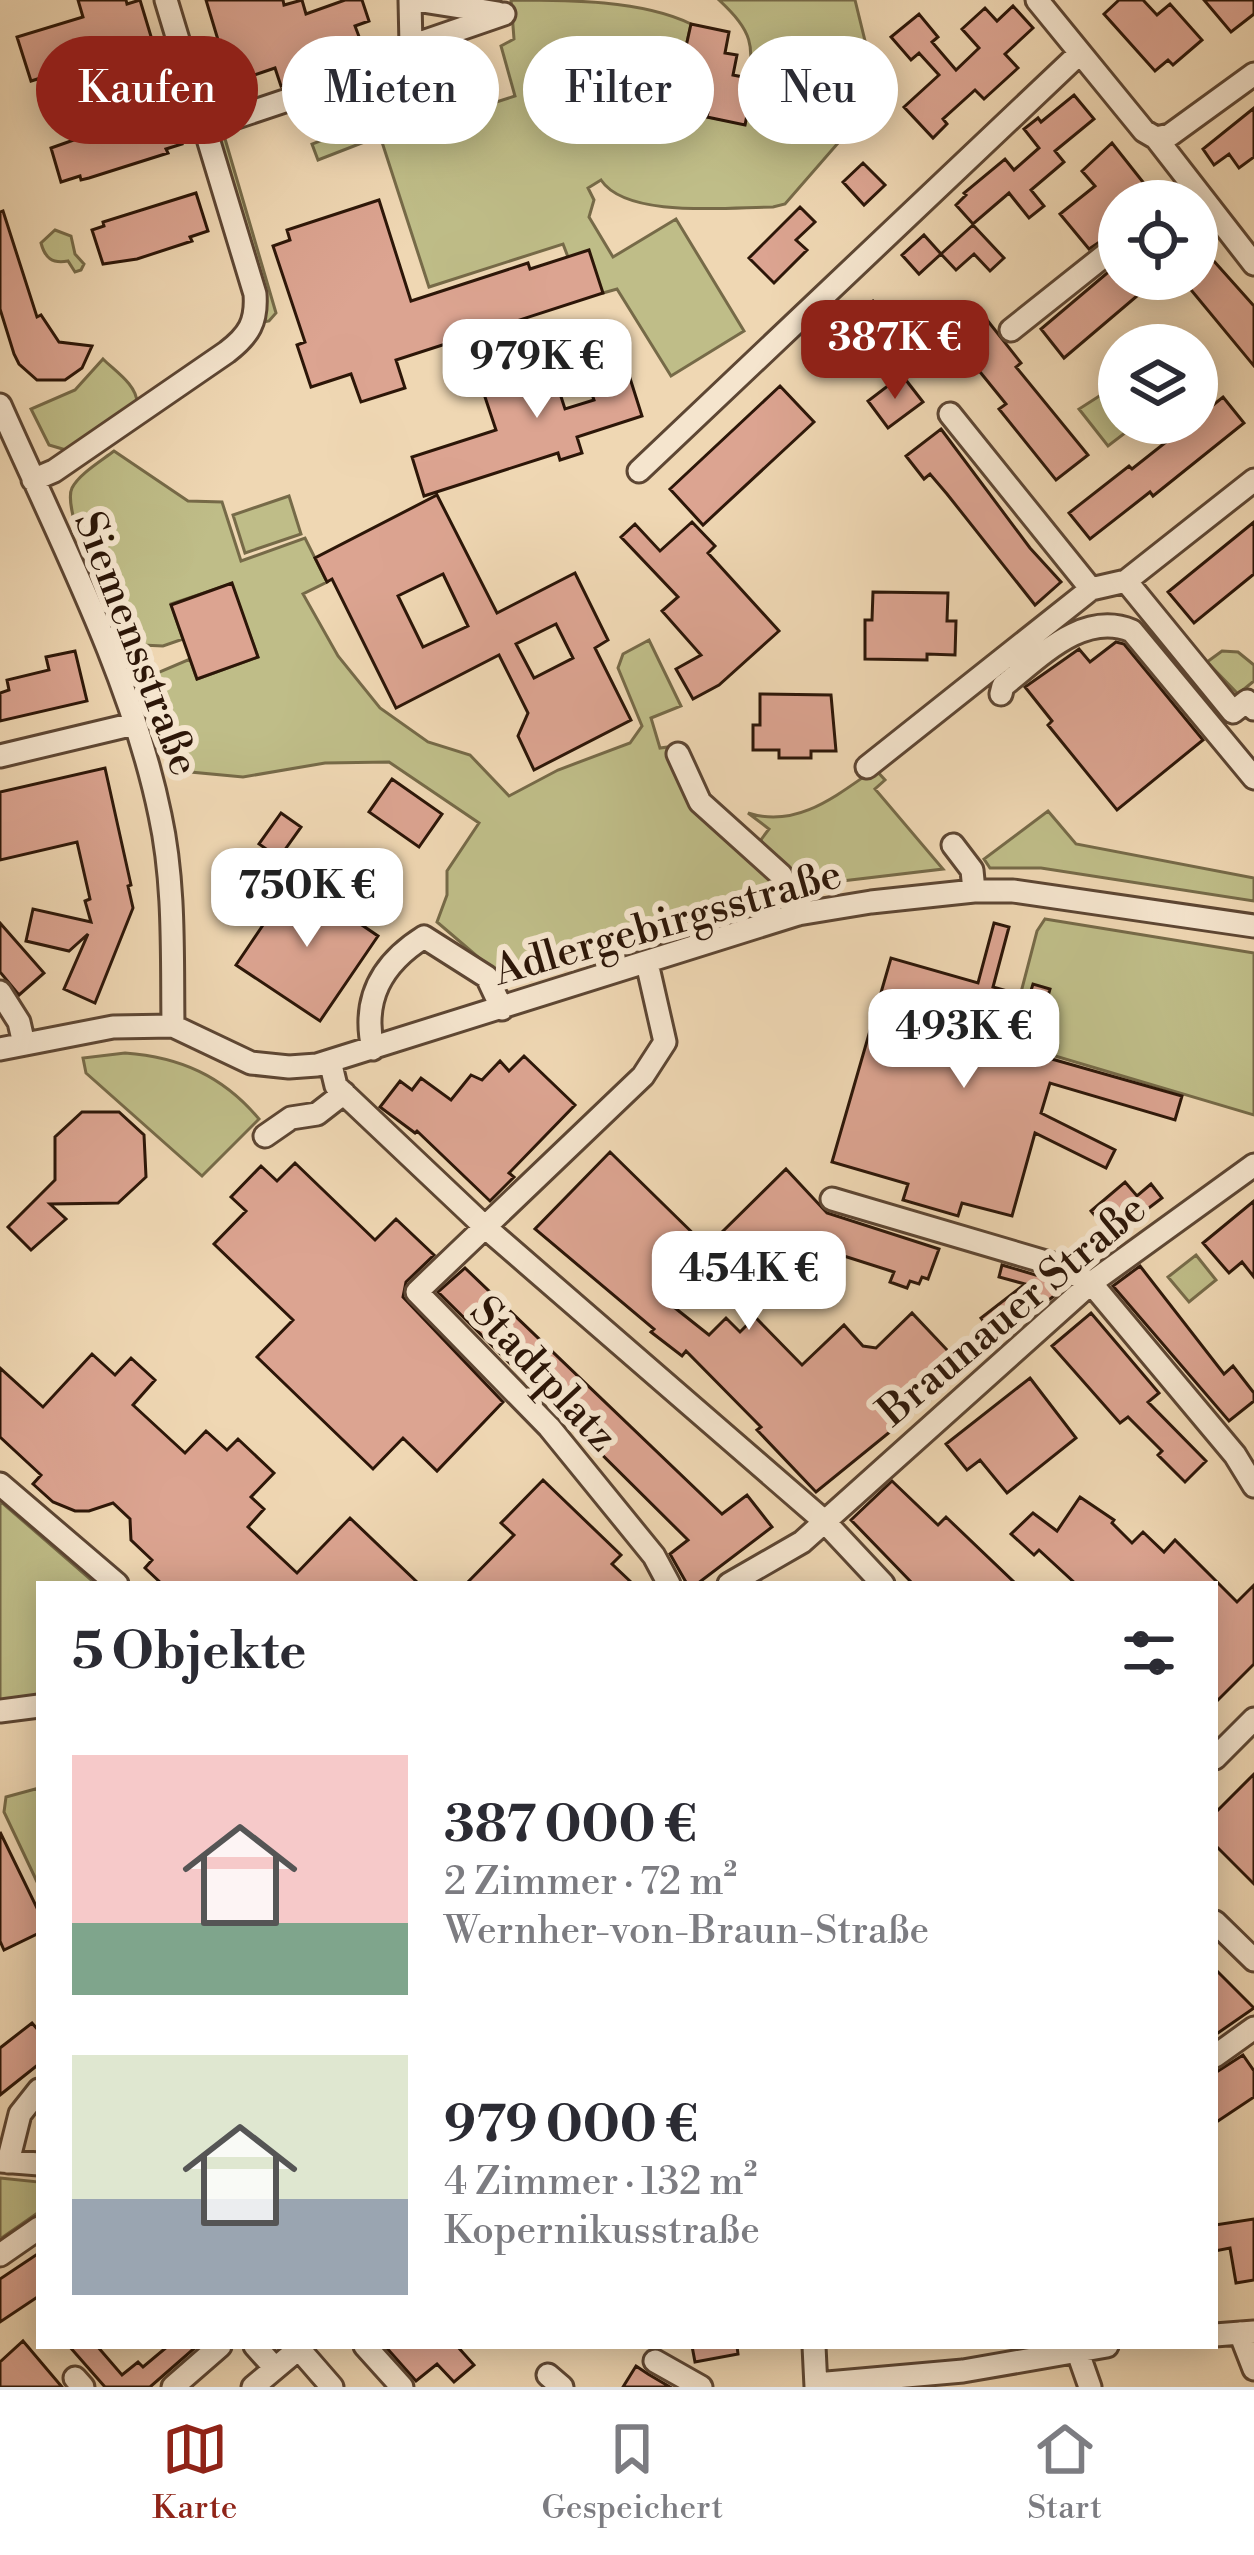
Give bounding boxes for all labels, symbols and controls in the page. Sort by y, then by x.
chip: Kaufen [36,36,258,144]
chip: Mieten [282,36,499,144]
chip: Filter [523,36,714,144]
chip: Neu [738,36,898,144]
map controls [1098,180,1218,444]
button: locate [1098,180,1218,300]
pin: 387K € [797,300,993,402]
text: 387K € [828,314,962,363]
pin: 979K € [439,319,635,421]
button: layers [1098,324,1218,444]
text: 979K € [470,333,604,382]
street label: Siemensstraße [61,505,210,783]
pin: 750K € [209,848,405,950]
street label: Adlergebirgsstraße [487,848,848,1000]
text: 750K € [238,862,376,911]
pin: 493K € [866,989,1062,1091]
text: 493K € [895,1003,1033,1052]
street label: Braunauer Straße [867,1183,1158,1439]
pin: 454K € [651,1231,847,1333]
text: 454K € [679,1245,819,1294]
street label: Stadtplatz [458,1286,628,1463]
icon: filters [1116,1620,1182,1686]
text: 5 Objekte [72,1621,306,1685]
text: 387 000 € [444,1794,697,1858]
icon: home [168,1803,312,1947]
text: 2 Zimmer · 72 m² [444,1858,737,1907]
text: Wernher-von-Braun-Straße [444,1907,929,1956]
text: 979 000 € [444,2094,698,2158]
icon: home [168,2103,312,2247]
text: 4 Zimmer · 132 m² [444,2158,757,2207]
text: Kopernikusstraße [444,2207,760,2256]
tab: Karte [152,2416,237,2529]
tab: Gespeichert [541,2416,723,2529]
tab: Start [1027,2416,1102,2529]

